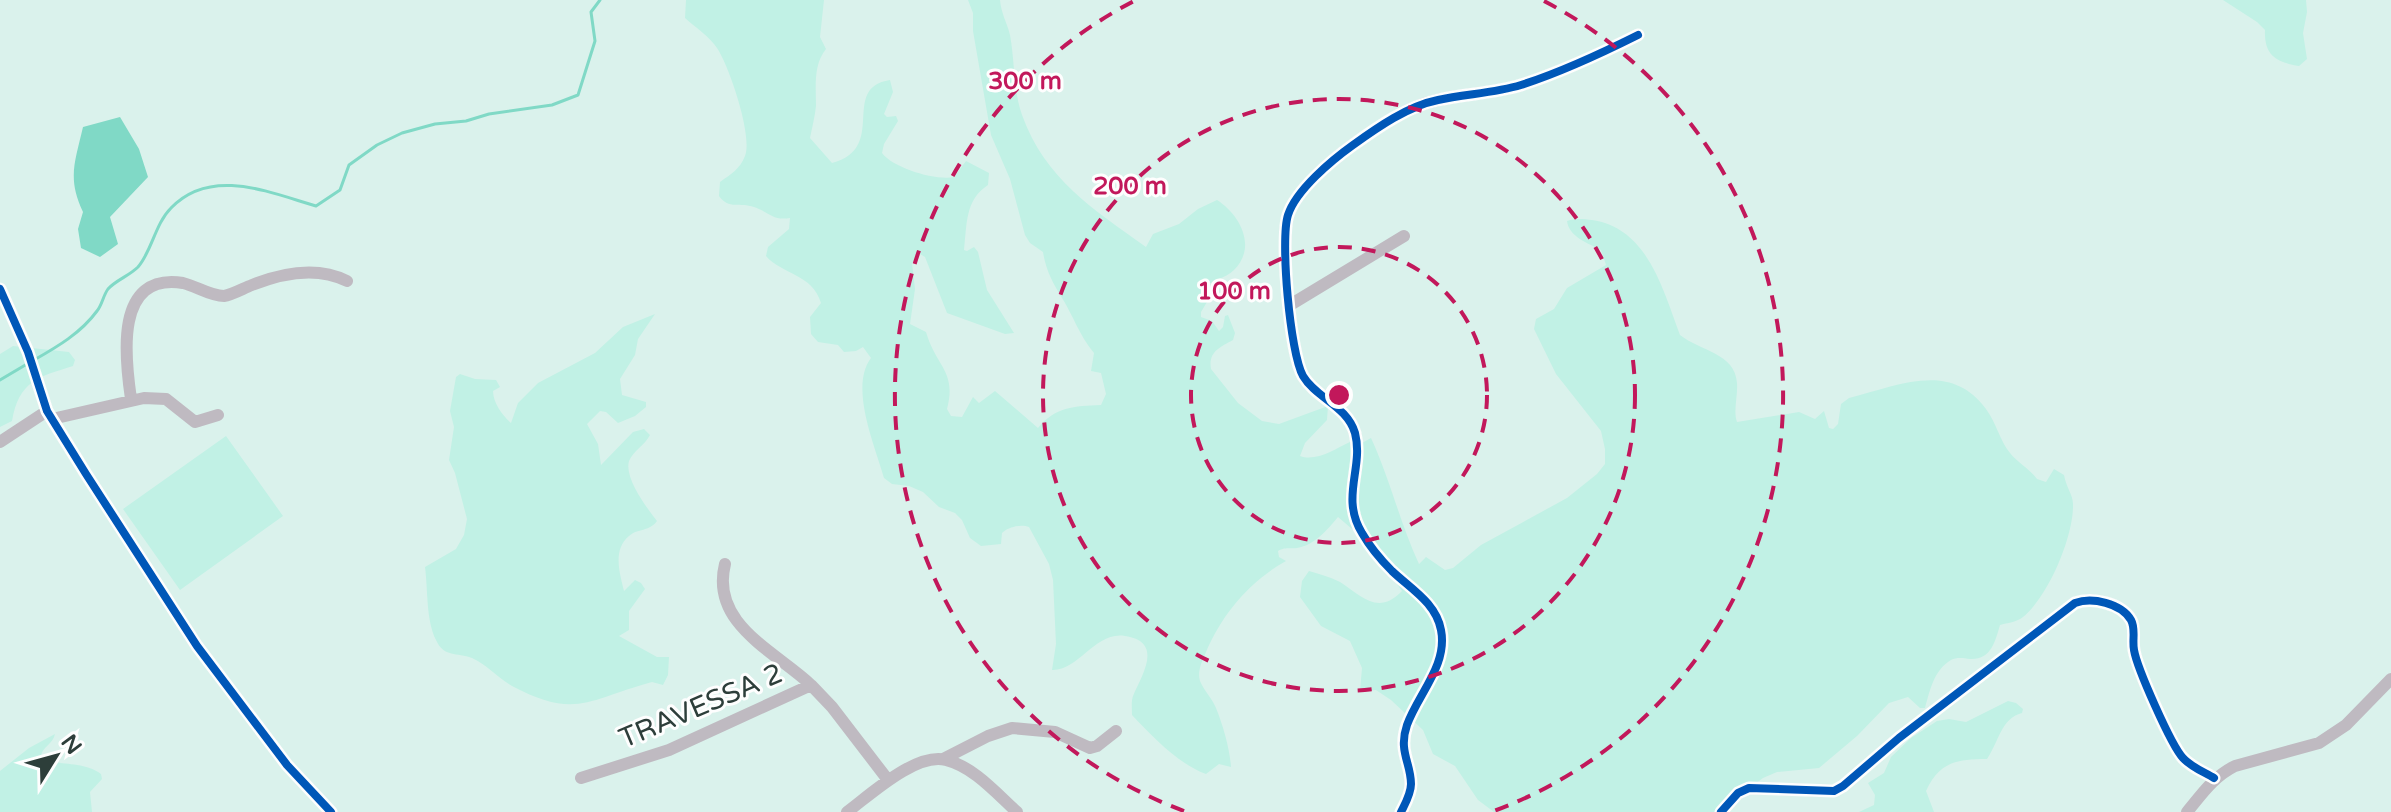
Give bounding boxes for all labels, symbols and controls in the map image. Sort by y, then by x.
text: 300 m [988,67,1062,96]
text: 200 m [1093,172,1167,201]
text: 100 m [1197,277,1271,306]
centre of rings [1325,381,1353,409]
street label: TRAVESSA 2 [614,656,788,756]
north arrow [16,716,96,796]
text: N [55,730,87,759]

